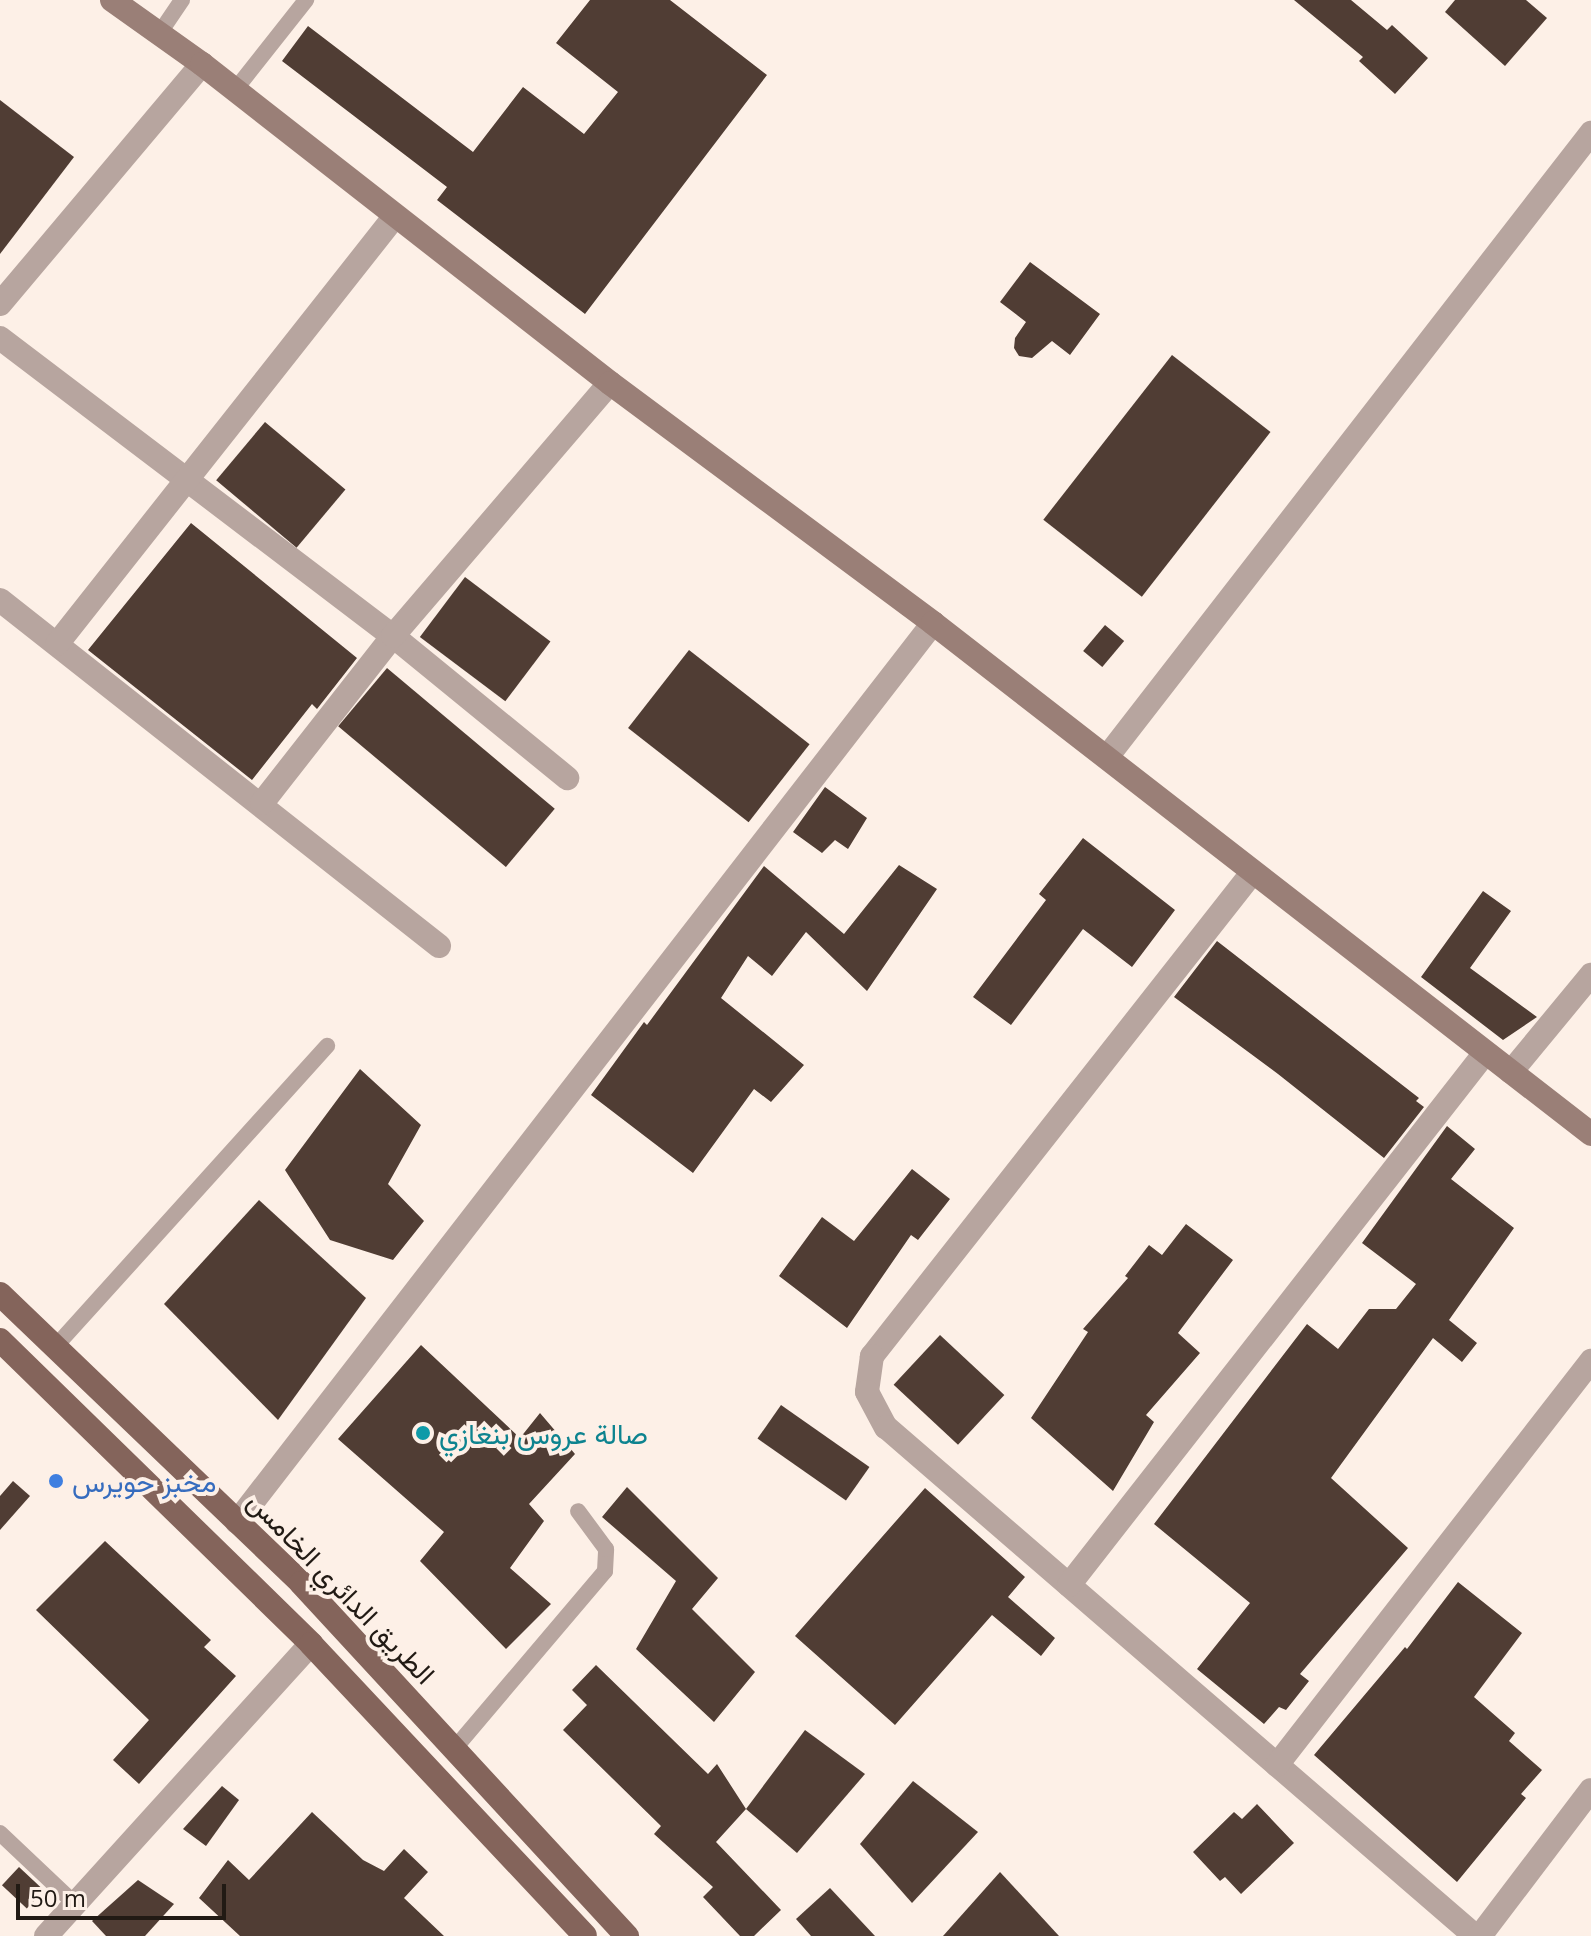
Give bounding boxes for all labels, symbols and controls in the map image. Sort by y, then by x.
place label: صالة عروس بنغازي [439,1416,648,1450]
marker: صالة عروس بنغازي [414,1424,432,1442]
place label: مخبز حويرس [72,1464,216,1498]
marker: مخبز حويرس [47,1472,65,1490]
street label: الطريق الدائري الخامس [241,1484,443,1690]
scale bar [20,1868,230,1918]
text: 50 m [30,1881,86,1914]

